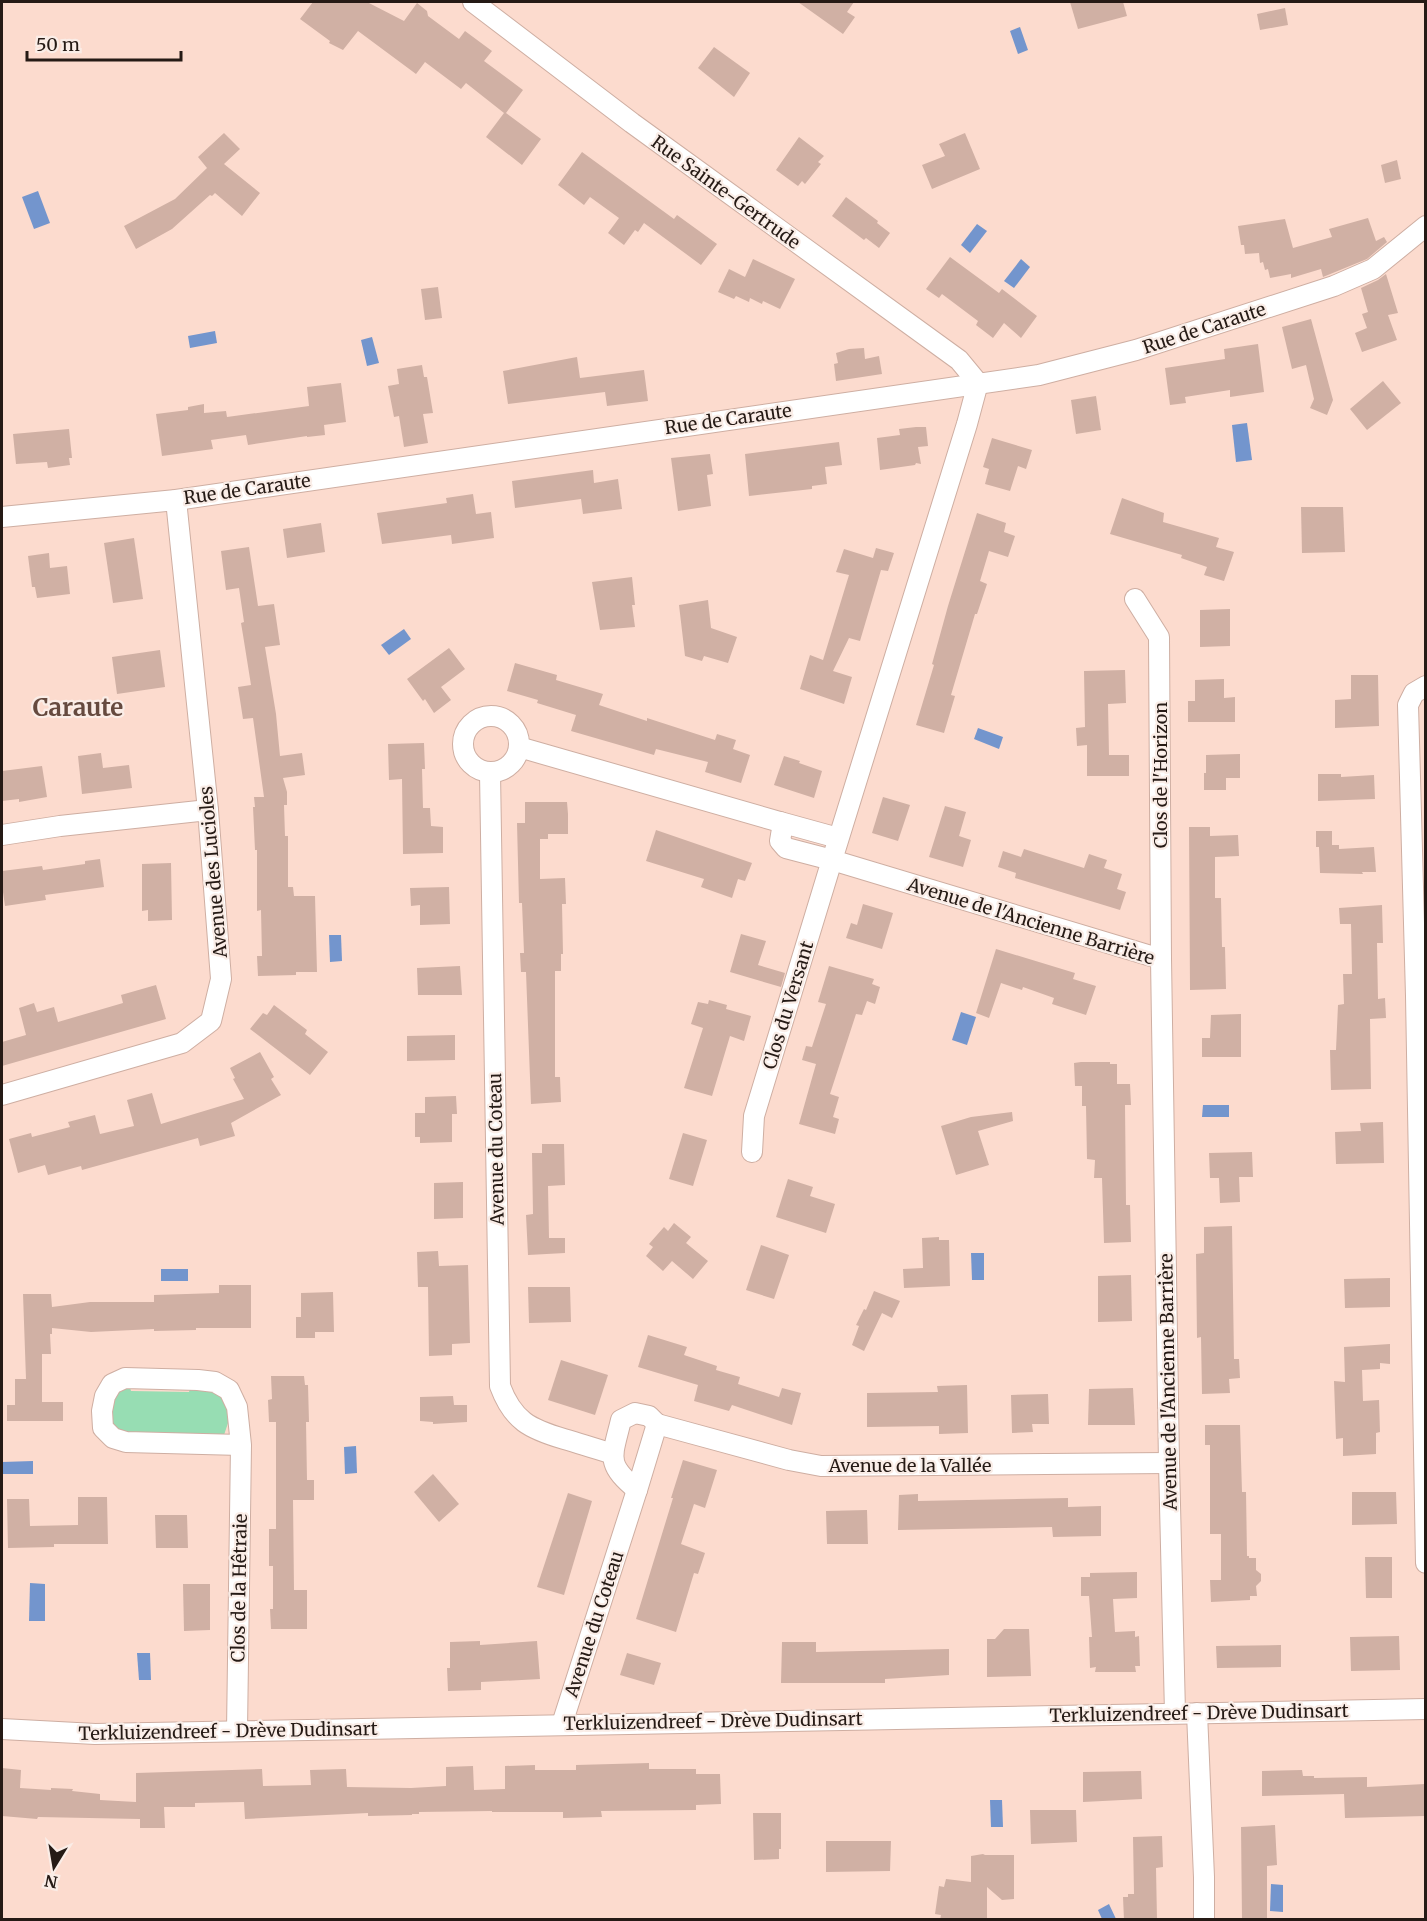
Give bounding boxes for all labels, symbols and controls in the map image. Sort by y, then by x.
scale bar [27,24,182,62]
text: 50 m [36,33,80,56]
street label: Rue Sainte-Gertrude [647,130,805,254]
street label: Rue de Caraute [1140,297,1268,359]
street label: Rue de Caraute [663,399,793,439]
street label: Rue de Caraute [182,469,312,509]
district label: Caraute [33,692,123,723]
street label: Clos de l'Horizon [1149,702,1172,848]
street label: Avenue des Lucioles [194,785,232,960]
street label: Avenue de l'Ancienne Barrière [904,872,1157,970]
street label: Clos du Versant [758,938,818,1072]
street label: Avenue du Coteau [483,1072,509,1227]
street label: Avenue de l'Ancienne Barrière [1154,1253,1182,1512]
street label: Avenue de la Vallée [828,1454,991,1477]
street label: Clos de la Hêtraie [226,1514,252,1662]
street label: Avenue du Coteau [559,1548,629,1701]
street label: Terkluizendreef - Drève Dudinsart [1049,1699,1349,1727]
street label: Terkluizendreef - Drève Dudinsart [563,1707,863,1735]
street label: Terkluizendreef - Drève Dudinsart [78,1717,378,1745]
north arrow [24,1837,84,1897]
text: N [43,1871,59,1893]

